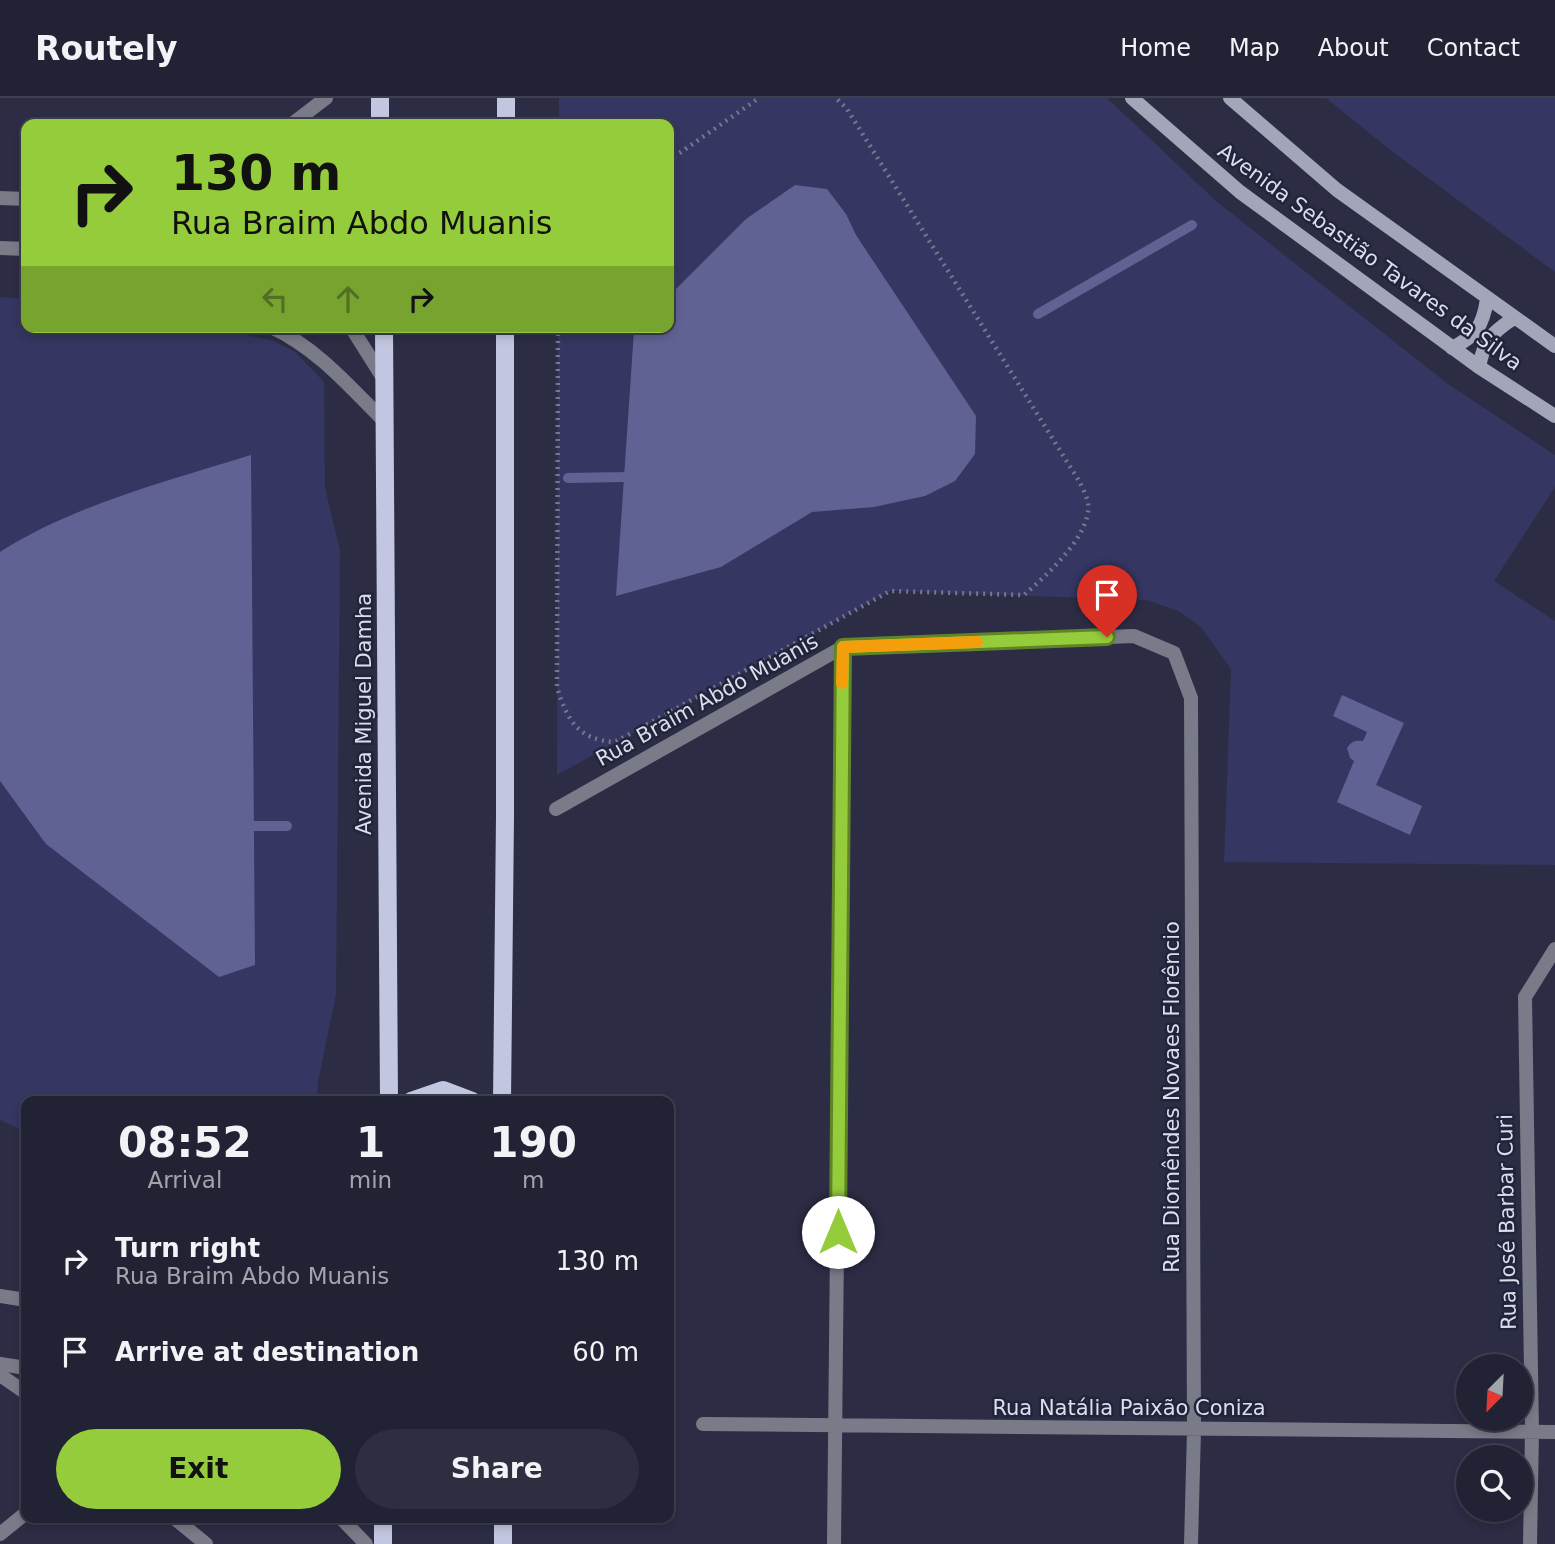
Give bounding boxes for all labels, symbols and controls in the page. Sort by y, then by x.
text: Routely [35,29,178,68]
text: Home [1120,34,1191,62]
text: Map [1229,34,1280,62]
text: About [1318,34,1389,62]
text: Contact [1427,34,1520,62]
street label: Avenida Sebastião Tavares da Silva [1213,139,1527,375]
text: 130 m [171,145,341,202]
icon: right [56,147,147,238]
text: Rua Braim Abdo Muanis [171,204,552,242]
icon: left [256,280,294,318]
icon: ahead [329,280,367,318]
icon: right [402,280,440,318]
pin [1077,565,1137,637]
icon: arrive [1088,576,1126,614]
street label: Avenida Miguel Damha [352,593,376,835]
street label: Rua Braim Abdo Muanis [592,629,822,771]
street label: Rua Diomêndes Novaes Florêncio [1160,921,1184,1273]
street label: Rua José Barbar Curi [1493,1114,1521,1330]
text: 08:52 [118,1118,252,1167]
text: 1 [356,1118,385,1167]
text: 190 [489,1118,577,1167]
text: Arrival [148,1167,222,1193]
text: min [349,1167,392,1193]
text: m [522,1167,544,1193]
position arrow [801,1195,875,1269]
text: Turn right [115,1233,260,1263]
icon: right [56,1242,94,1280]
text: 130 m [556,1246,639,1276]
text: Rua Braim Abdo Muanis [115,1263,389,1289]
icon: arrive [56,1333,94,1371]
text: Arrive at destination [115,1337,419,1367]
text: 60 m [572,1337,639,1367]
north arrow [1456,1354,1533,1432]
map controls [1456,1354,1533,1522]
street label: Rua Natália Paixão Coniza [992,1396,1266,1420]
button: Exit [56,1429,341,1509]
button: Share [355,1429,639,1509]
button: search [1456,1445,1533,1522]

